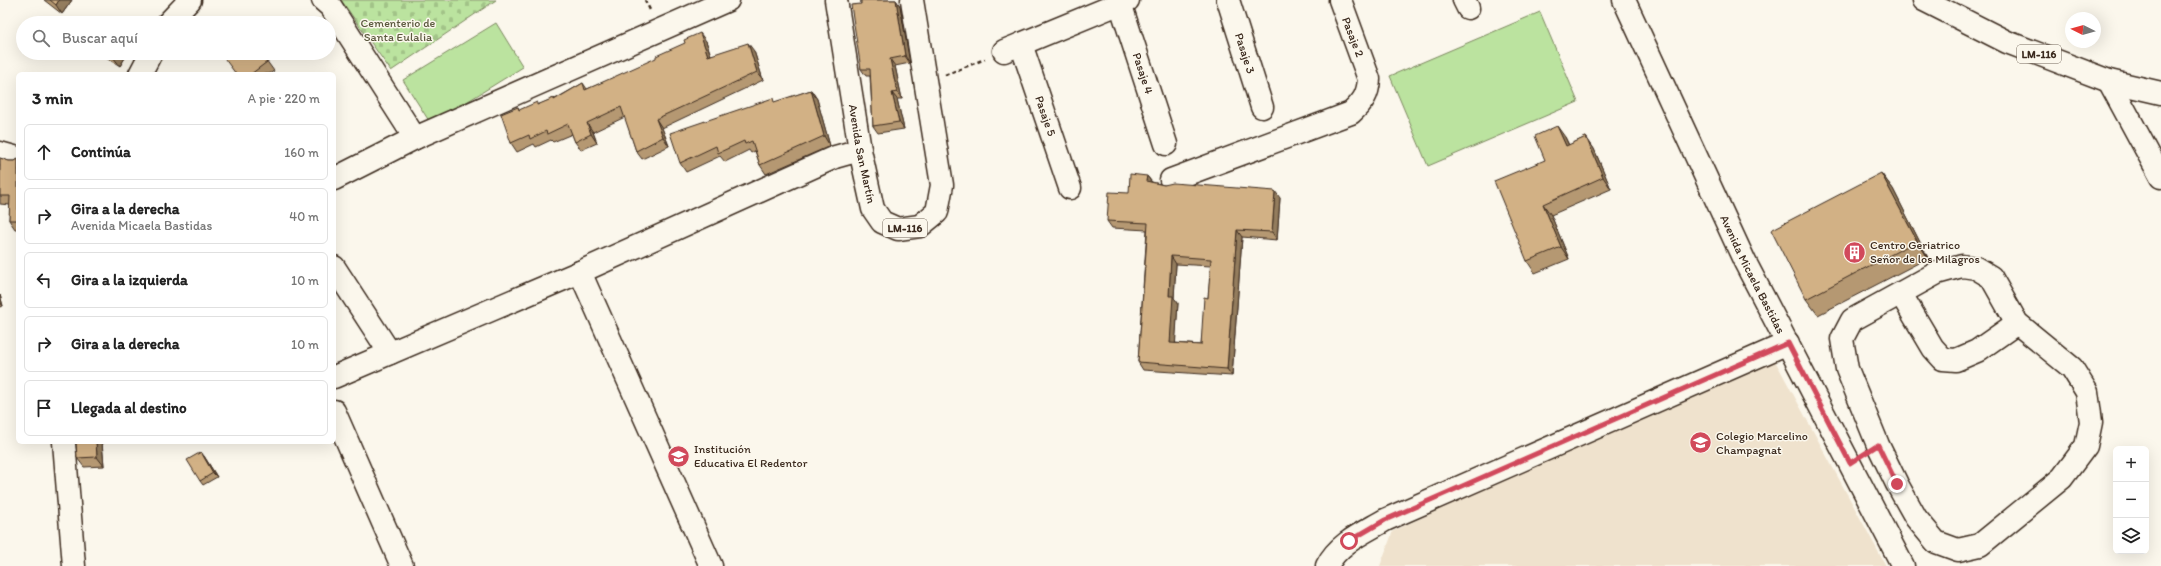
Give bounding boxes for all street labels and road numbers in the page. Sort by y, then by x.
street label: Pasaje 2 [1339,15,1367,60]
street label: Pasaje 3 [1232,31,1258,76]
road number: LM-116 [2017,45,2061,63]
street label: Pasaje 4 [1130,51,1156,96]
street label: Pasaje 5 [1032,94,1059,138]
street label: Avenida San Martín [846,103,879,205]
street label: Avenida Micaela Bastidas [1717,213,1788,336]
road number: LM-116 [883,219,927,237]

